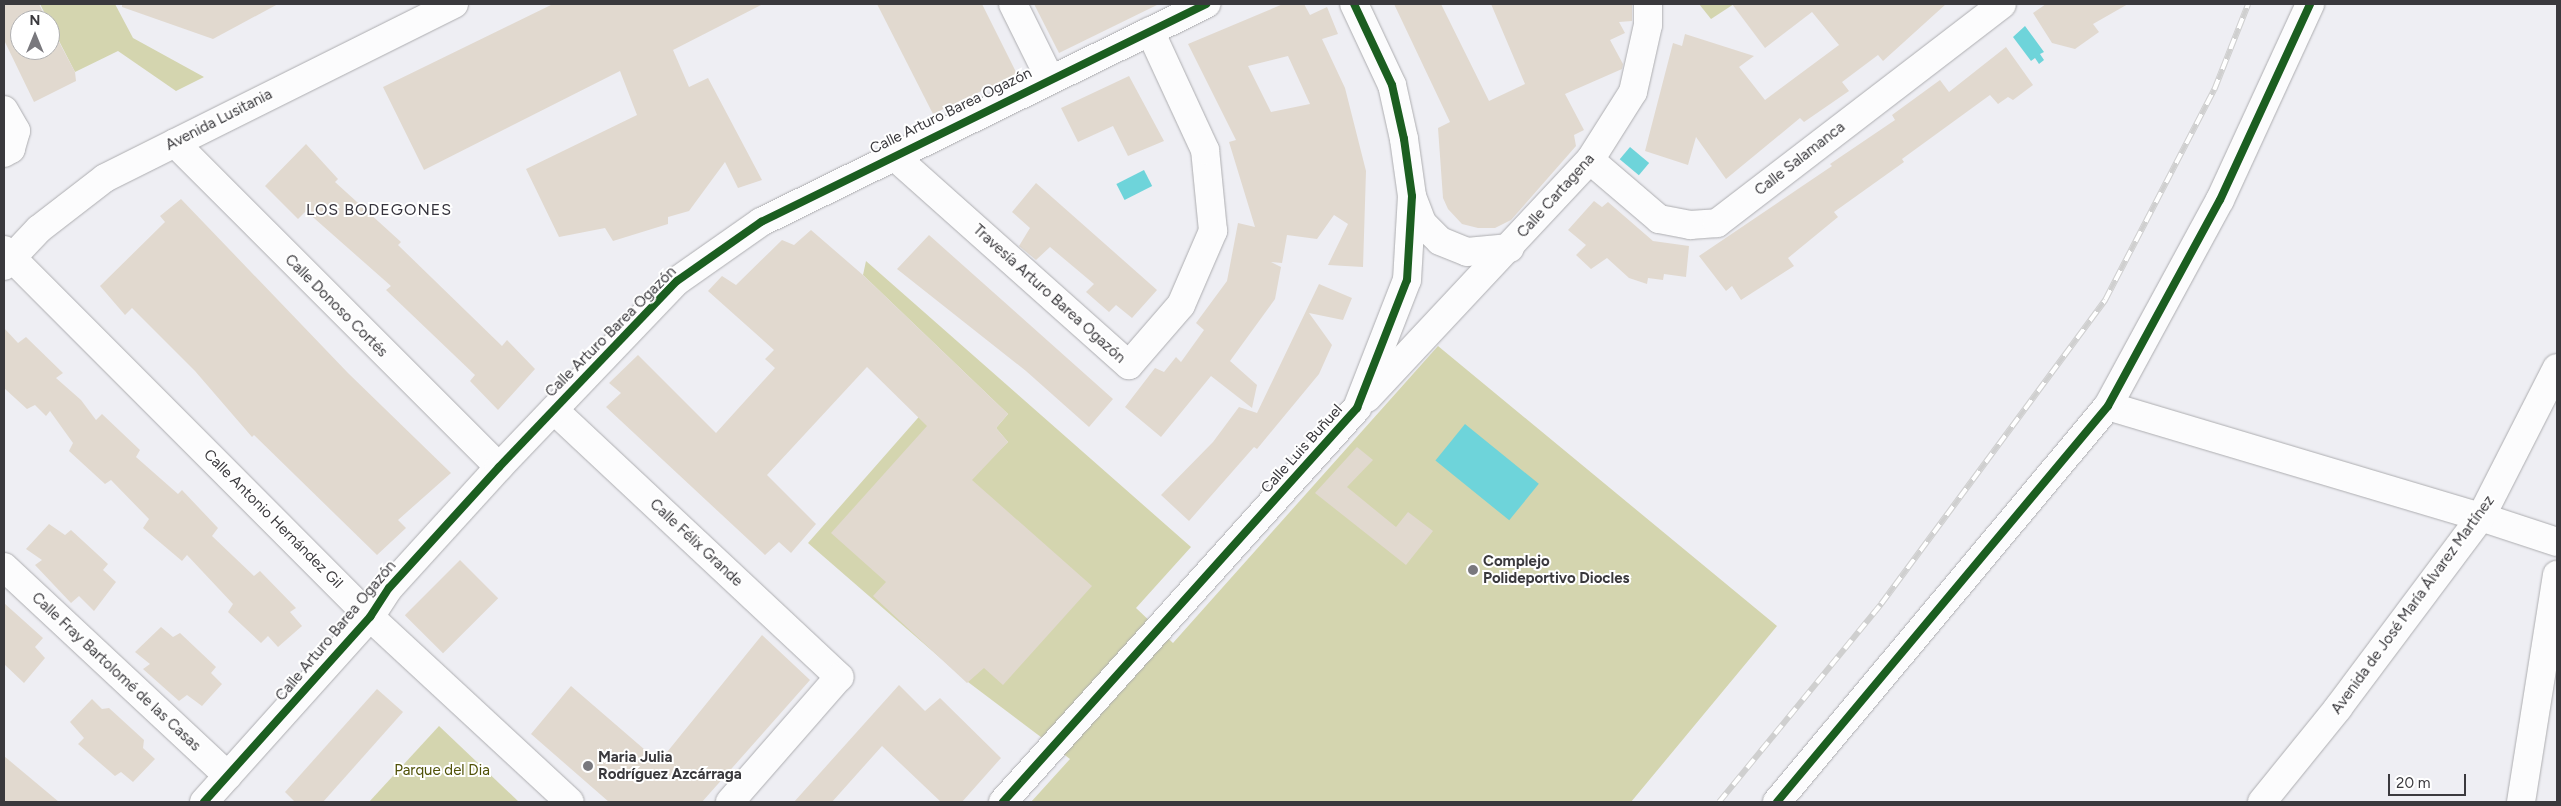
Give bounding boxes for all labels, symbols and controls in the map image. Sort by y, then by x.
north arrow [10,10,60,60]
text: N [30,12,40,29]
street label: Calle Arturo Barea Ogazón [867,64,1035,158]
street label: Avenida Lusitania [163,85,275,155]
street label: Calle Salamanca [1751,118,1849,200]
street label: Calle Cartagena [1514,150,1598,242]
district label: LOS BODEGONES [304,200,454,220]
street label: Travesía Arturo Barea Ogazón [969,221,1129,367]
street label: Calle Donoso Cortés [281,251,391,361]
street label: Calle Arturo Barea Ogazón [542,263,680,401]
street label: Calle Luis Buñuel [1257,401,1347,497]
street label: Calle Antonio Hernández Gil [200,446,346,592]
street label: Avenida de José María Álvarez Martínez [2328,492,2498,718]
street label: Calle Félix Grande [646,495,746,591]
place label: Complejo Polideportivo Diocles [1483,552,1630,587]
street label: Calle Arturo Barea Ogazón [272,557,400,705]
marker: Complejo Polideportivo Diocles [1467,564,1479,576]
street label: Calle Fray Bartolomé de las Casas [28,589,204,755]
place label: Maria Julia Rodríguez Azcárraga [598,748,742,783]
marker: Maria Julia Rodríguez Azcárraga [582,760,594,772]
park label: Parque del Dia [394,762,490,780]
scale bar [2391,764,2468,796]
text: 20 m [2396,774,2430,792]

